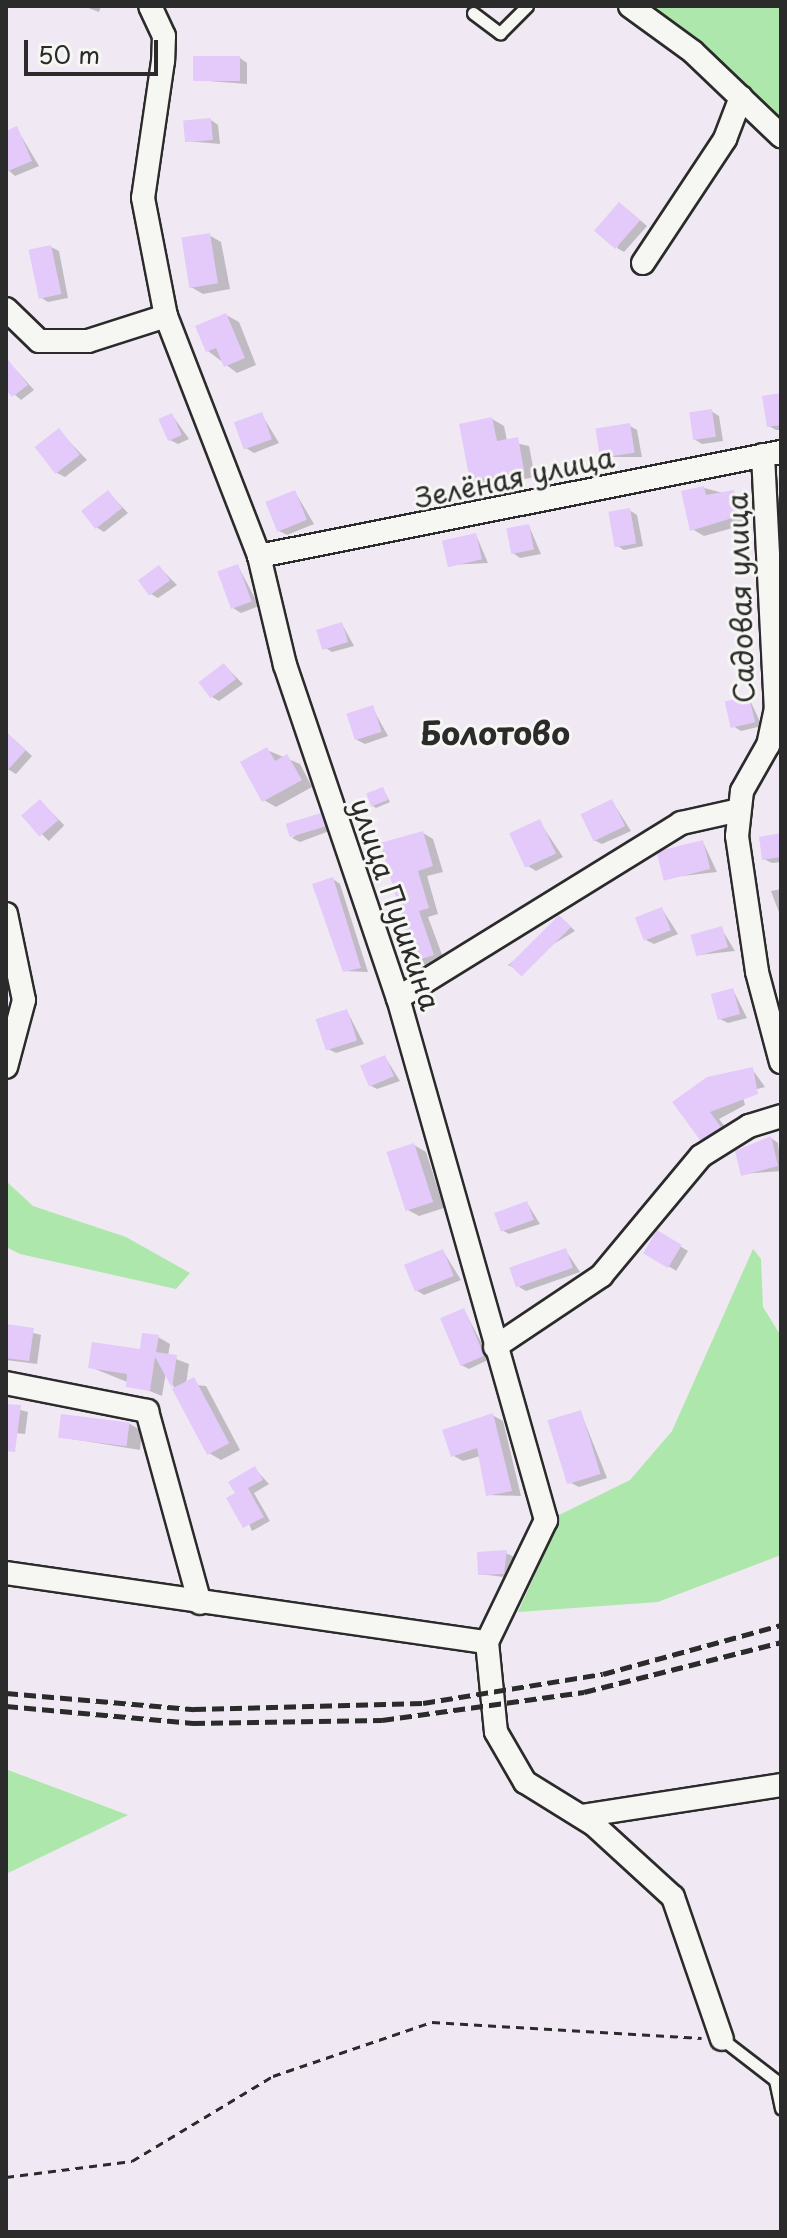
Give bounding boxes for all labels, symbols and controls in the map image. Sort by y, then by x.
scale bar [28,24,162,74]
text: 50 m [38,36,100,72]
street label: Зелёная улица [410,439,618,515]
street label: Садовая улица [720,492,760,704]
district label: Болотово [420,713,570,751]
street label: улица Пушкина [344,793,448,1015]

